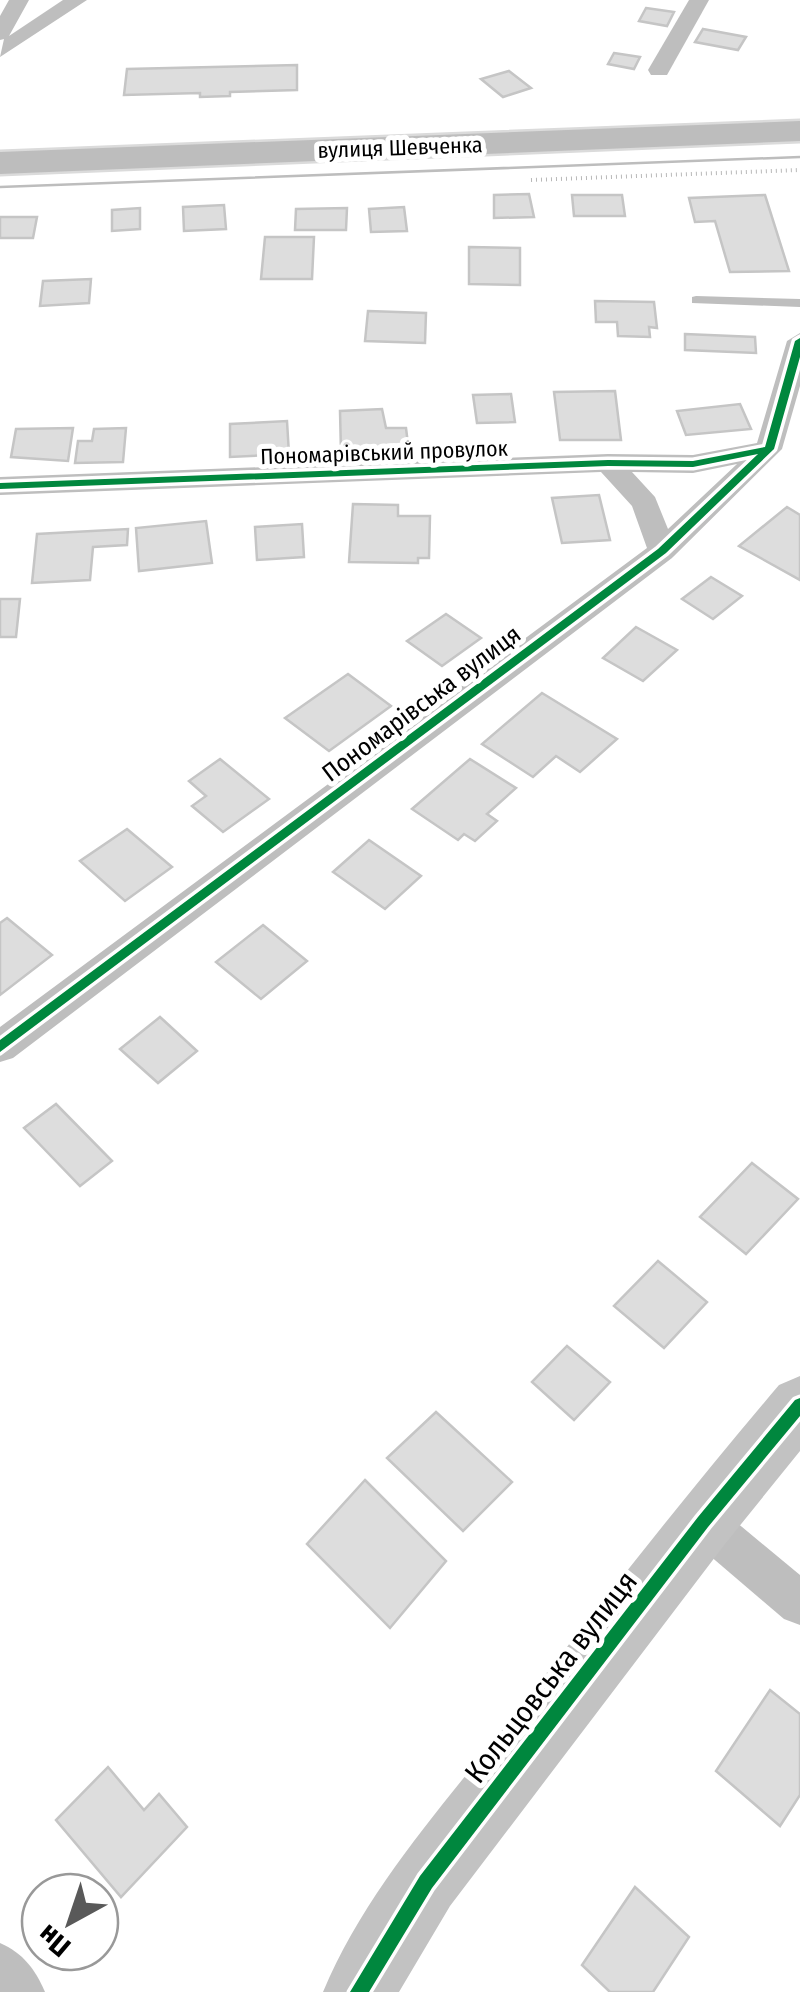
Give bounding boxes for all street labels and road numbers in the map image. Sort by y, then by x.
street label: вулиця Шевченка [317,131,483,164]
street label: Пономарівський провулок [260,435,509,470]
street label: Пономарівська вулиця [316,619,527,788]
street label: Кольцовська вулиця [457,1564,645,1790]

